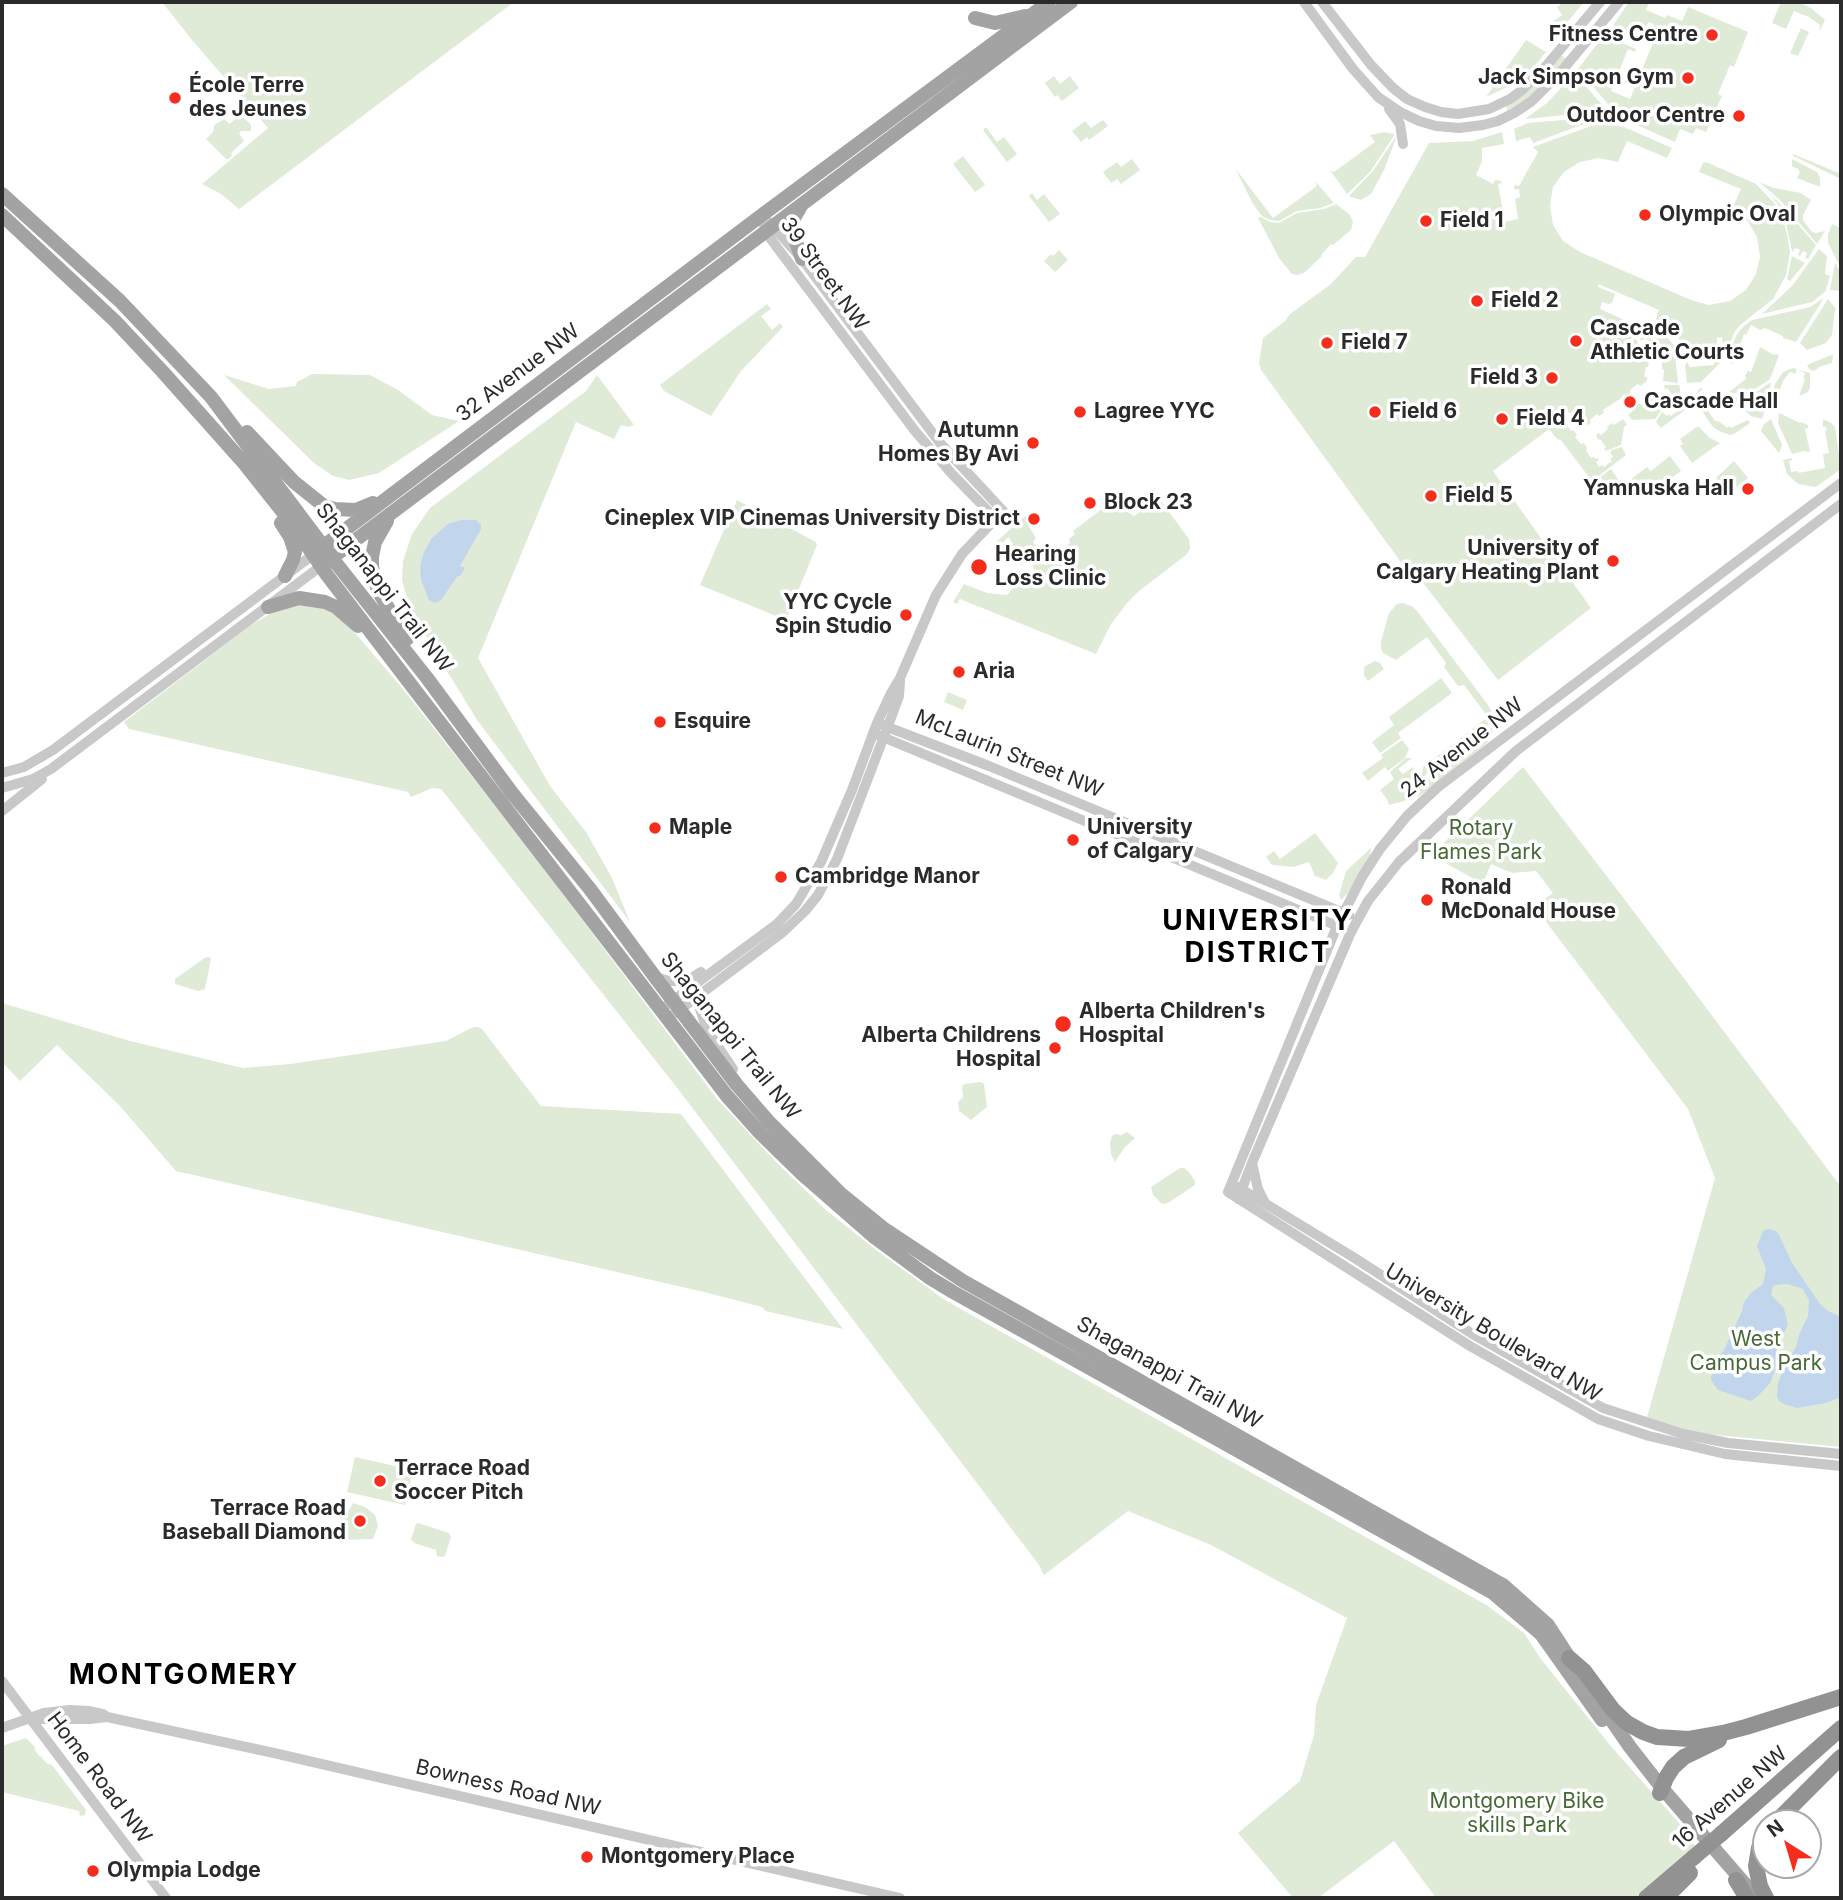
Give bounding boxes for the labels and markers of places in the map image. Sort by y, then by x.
place label: Fitness Centre [1549,22,1698,48]
marker: Fitness Centre [1704,27,1720,43]
place label: Jack Simpson Gym [1478,65,1674,91]
marker: Jack Simpson Gym [1680,70,1696,86]
place label: École Terre des Jeunes [189,73,307,123]
marker: École Terre des Jeunes [167,90,183,106]
place label: Outdoor Centre [1566,103,1725,129]
marker: Outdoor Centre [1731,108,1747,124]
place label: Olympic Oval [1659,202,1796,228]
marker: Olympic Oval [1637,207,1653,223]
place label: Field 1 [1440,208,1503,234]
marker: Field 1 [1418,213,1434,229]
place label: Field 2 [1491,288,1559,314]
marker: Field 2 [1469,293,1485,309]
place label: Cascade Athletic Courts [1590,316,1745,366]
place label: Field 7 [1341,330,1408,356]
marker: Cascade Athletic Courts [1568,333,1584,349]
marker: Field 7 [1319,335,1335,351]
place label: Field 3 [1470,365,1538,391]
marker: Field 3 [1544,370,1560,386]
place label: Cascade Hall [1644,389,1778,415]
marker: Cascade Hall [1622,394,1638,410]
place label: Lagree YYC [1094,399,1215,425]
place label: Field 6 [1389,399,1457,425]
marker: Lagree YYC [1072,404,1088,420]
marker: Field 6 [1367,404,1383,420]
place label: Field 4 [1516,406,1585,432]
marker: Field 4 [1494,411,1510,427]
place label: Autumn Homes By Avi [878,418,1019,468]
marker: Autumn Homes By Avi [1025,435,1041,451]
place label: Yamnuska Hall [1583,476,1734,502]
marker: Yamnuska Hall [1740,481,1756,497]
place label: Field 5 [1445,483,1513,509]
marker: Field 5 [1423,488,1439,504]
place label: Block 23 [1104,490,1193,516]
marker: Block 23 [1082,495,1098,511]
place label: Cineplex VIP Cinemas University District [605,506,1020,532]
marker: Cineplex VIP Cinemas University District [1026,511,1042,527]
place label: University of Calgary Heating Plant [1376,536,1599,586]
place label: Hearing Loss Clinic [995,542,1106,592]
marker: University of Calgary Heating Plant [1605,553,1621,569]
marker: Hearing Loss Clinic [969,557,989,577]
place label: YYC Cycle Spin Studio [775,590,892,640]
marker: YYC Cycle Spin Studio [898,607,914,623]
place label: Aria [973,659,1015,685]
marker: Aria [951,664,967,680]
place label: Esquire [674,709,751,735]
marker: Esquire [652,714,668,730]
place label: Maple [669,815,732,841]
place label: University of Calgary [1087,815,1194,865]
marker: Maple [647,820,663,836]
marker: University of Calgary [1065,832,1081,848]
place label: Cambridge Manor [795,864,980,890]
marker: Cambridge Manor [773,869,789,885]
place label: Ronald McDonald House [1441,875,1616,925]
marker: Ronald McDonald House [1419,892,1435,908]
place label: Alberta Children's Hospital [1079,999,1265,1049]
marker: Alberta Children's Hospital [1053,1014,1073,1034]
place label: Alberta Childrens Hospital [861,1023,1041,1073]
marker: Alberta Childrens Hospital [1047,1040,1063,1056]
place label: Terrace Road Soccer Pitch [394,1456,530,1506]
marker: Terrace Road Soccer Pitch [372,1473,388,1489]
place label: Terrace Road Baseball Diamond [162,1496,346,1546]
marker: Terrace Road Baseball Diamond [352,1513,368,1529]
place label: Montgomery Place [601,1844,795,1870]
marker: Montgomery Place [579,1849,595,1865]
place label: Olympia Lodge [107,1858,261,1884]
marker: Olympia Lodge [85,1863,101,1879]

